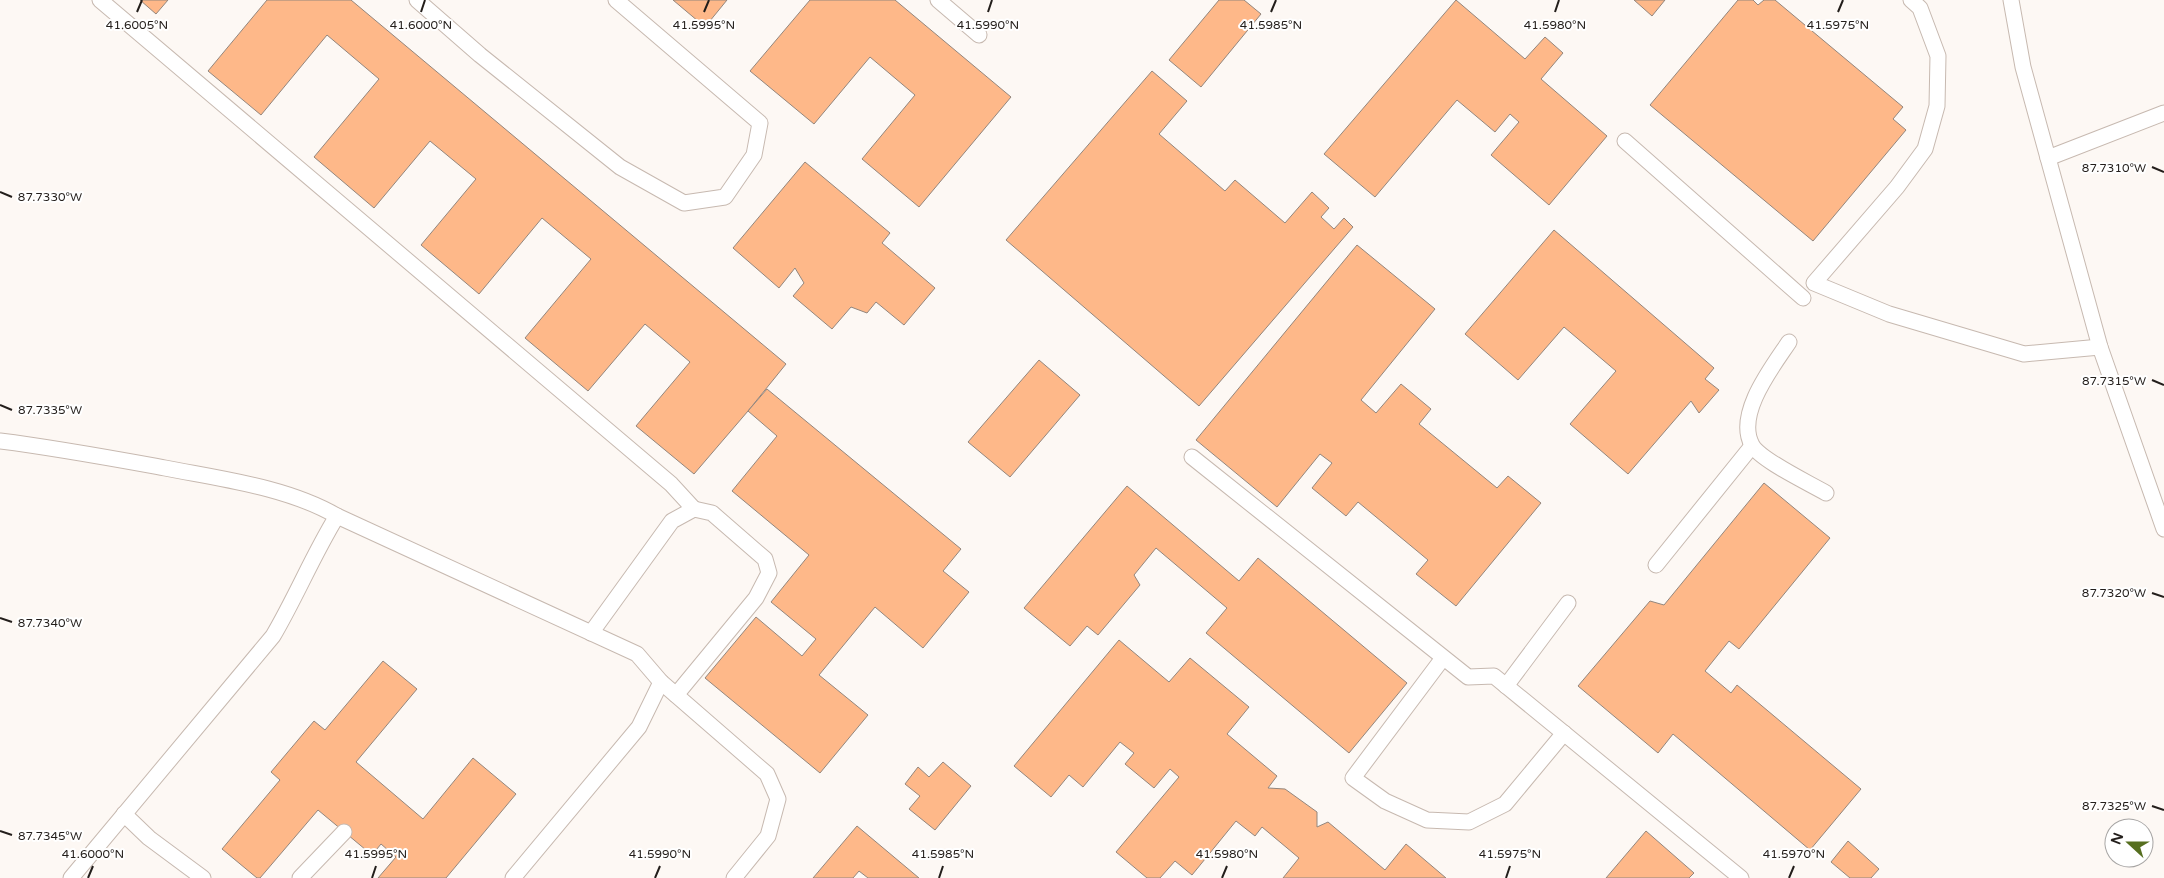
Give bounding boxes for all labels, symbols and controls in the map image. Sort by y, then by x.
text: 41.6005°N [106,18,168,32]
text: 41.6000°N [390,18,452,32]
text: 41.5995°N [673,18,735,32]
text: 41.5990°N [957,18,1019,32]
text: 41.5985°N [1240,18,1302,32]
text: 41.5980°N [1524,18,1586,32]
text: 41.5975°N [1807,18,1869,32]
text: 87.7310°W [2082,161,2146,175]
text: 87.7330°W [18,190,82,204]
text: 87.7315°W [2082,374,2146,388]
text: 87.7335°W [18,403,82,417]
text: 87.7320°W [2082,586,2146,600]
text: 87.7340°W [18,616,82,630]
text: 87.7325°W [2082,799,2146,813]
north arrow [2104,818,2154,868]
text: 87.7345°W [18,829,82,843]
text: N [2107,830,2127,847]
text: 41.6000°N [62,847,124,861]
text: 41.5995°N [345,847,407,861]
text: 41.5990°N [629,847,691,861]
text: 41.5985°N [912,847,974,861]
text: 41.5980°N [1196,847,1258,861]
text: 41.5975°N [1479,847,1541,861]
text: 41.5970°N [1763,847,1825,861]

